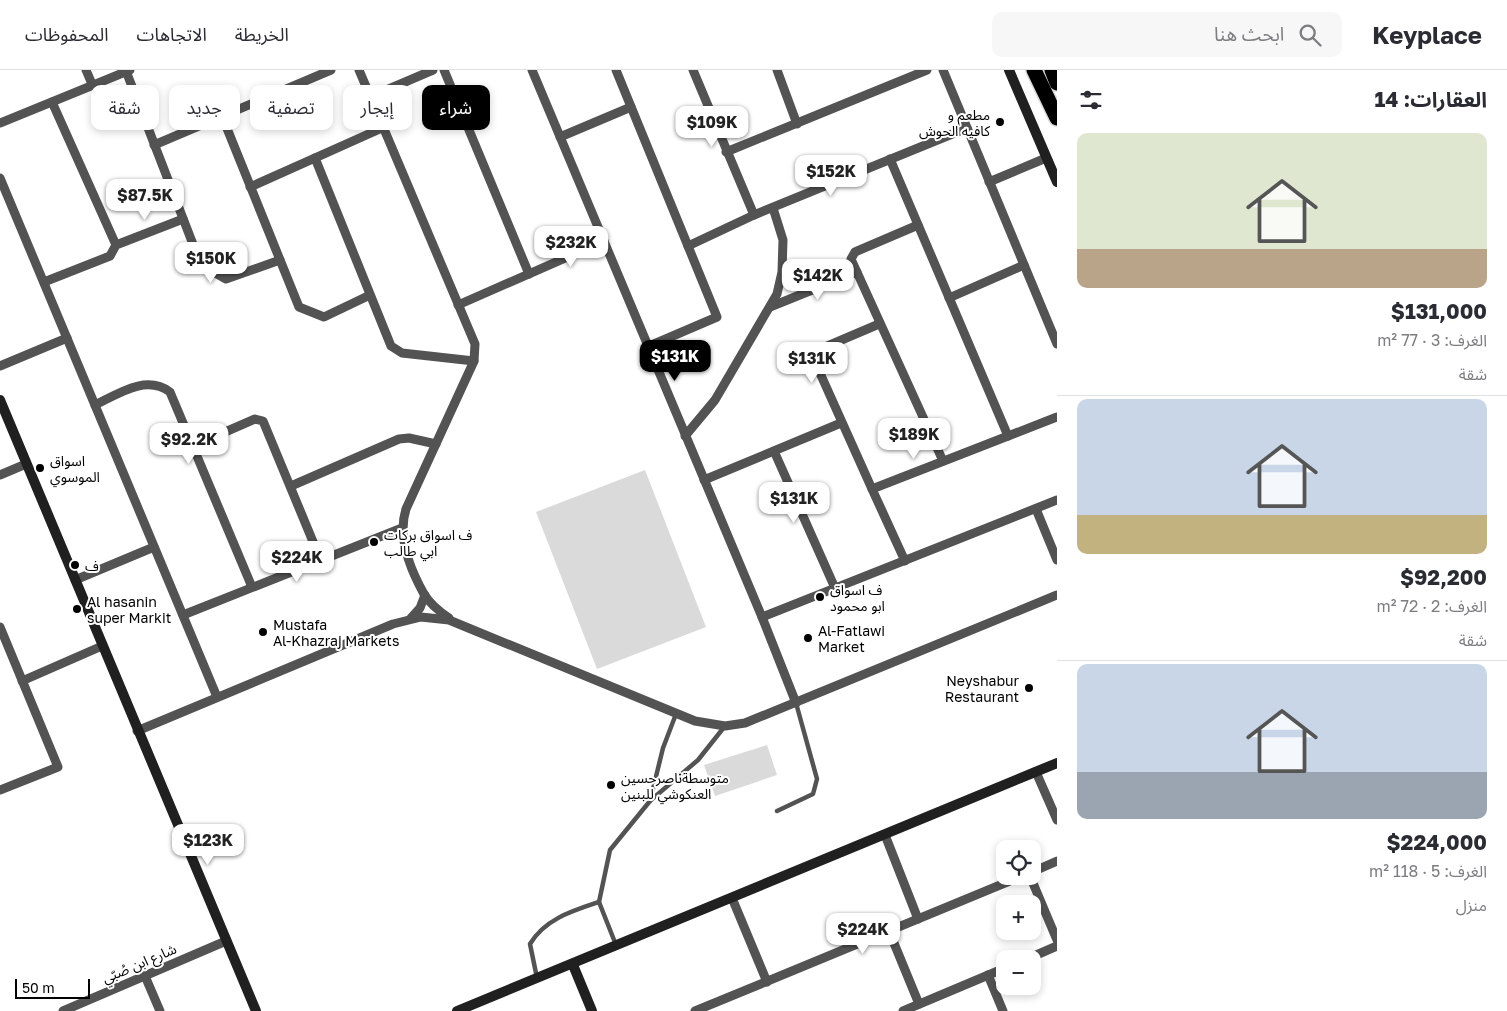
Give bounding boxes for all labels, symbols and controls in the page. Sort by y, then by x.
search box [992,12,1342,57]
text: Keyplace [1372,20,1482,49]
icon: search [1296,21,1324,49]
text: ابحث هنا [1214,22,1284,45]
text: المحفوظات [25,23,109,45]
text: الاتجاهات [137,23,207,45]
text: الخريطة [235,23,289,45]
chip: شقة [91,85,159,130]
chip: جديد [169,85,240,130]
chip: تصفية [250,85,333,130]
chip: إيجار [343,85,412,130]
chip: شراء [422,85,490,130]
icon: filters [1077,86,1105,114]
text: العقارات: 14 [1374,86,1487,112]
pin: $109K [677,106,747,148]
place label: مطعم و كافيه الحوش [919,106,990,140]
text: $109K [686,112,738,132]
marker: مطعم و كافيه الحوش [994,116,1006,128]
pin: $152K [796,154,866,197]
text: $152K [806,161,856,181]
icon: home [1237,166,1327,256]
pin: $87.5K [104,178,186,221]
text: $87.5K [117,185,173,205]
pin: $232K [536,226,606,268]
text: $232K [545,232,597,252]
pin: $150K [176,242,246,284]
text: $150K [186,248,236,268]
pin: $142K [783,258,853,301]
text: $142K [793,265,843,285]
text: $131,000 [1391,298,1487,324]
text: الغرف: 3 · 77 m² [1377,330,1487,350]
pin: $131K [640,340,710,382]
pin: $131K [777,342,847,384]
text: $131K [651,346,699,366]
text: $131K [788,348,836,368]
text: شقة [1459,364,1487,384]
pin: $189K [879,418,949,460]
pin: $92.2K [148,422,230,465]
text: $189K [889,424,939,444]
text: $92.2K [160,429,218,449]
icon: home [1237,431,1327,521]
place label: اسواق الموسوي [50,452,100,488]
marker: اسواق الموسوي [34,462,46,474]
pin: $131K [759,482,829,524]
text: $131K [770,488,818,508]
place label: ف اسواق بركات ابي طالب [384,526,473,562]
marker: ف اسواق بركات ابي طالب [368,536,380,548]
pin: $224K [262,540,332,583]
text: $224K [271,547,323,567]
place label: ف [85,557,99,574]
marker: ف [69,559,81,571]
text: $92,200 [1400,564,1487,590]
place label: ف اسواق ابو محمود [830,581,885,615]
marker: ف اسواق ابو محمود [814,591,826,603]
place label: Al hasanin super Markit [87,593,171,626]
text: الغرف: 2 · 72 m² [1377,596,1487,616]
marker: Al hasanin super Markit [71,603,83,615]
place label: Mustafa Al-Khazraj Markets [273,616,399,649]
place label: Al-Fatlawi Market [818,622,885,655]
marker: Mustafa Al-Khazraj Markets [257,626,269,638]
text: شقة [1459,630,1487,650]
marker: Al-Fatlawi Market [802,632,814,644]
place label: Neyshabur Restaurant [945,672,1020,705]
marker: Neyshabur Restaurant [1023,682,1035,694]
icon: home [1237,696,1327,786]
place label: متوسطةناصرحسين العنكوشي للبنين [621,769,729,805]
marker: متوسطةناصرحسين العنكوشي للبنين [605,779,617,791]
pin: $123K [173,824,243,866]
text: $224,000 [1387,829,1487,855]
text: $123K [183,830,233,850]
map controls [996,840,1041,995]
button: locate [996,840,1041,885]
text: الغرف: 5 · 118 m² [1369,861,1487,881]
button: + [996,895,1041,940]
text: منزل [1456,895,1487,915]
pin: $224K [828,912,898,955]
text: $224K [837,919,889,939]
street label: شارع ابن صُبّي [99,940,180,989]
button: − [996,950,1041,995]
scale bar [15,976,90,999]
text: 50 m [22,979,55,996]

